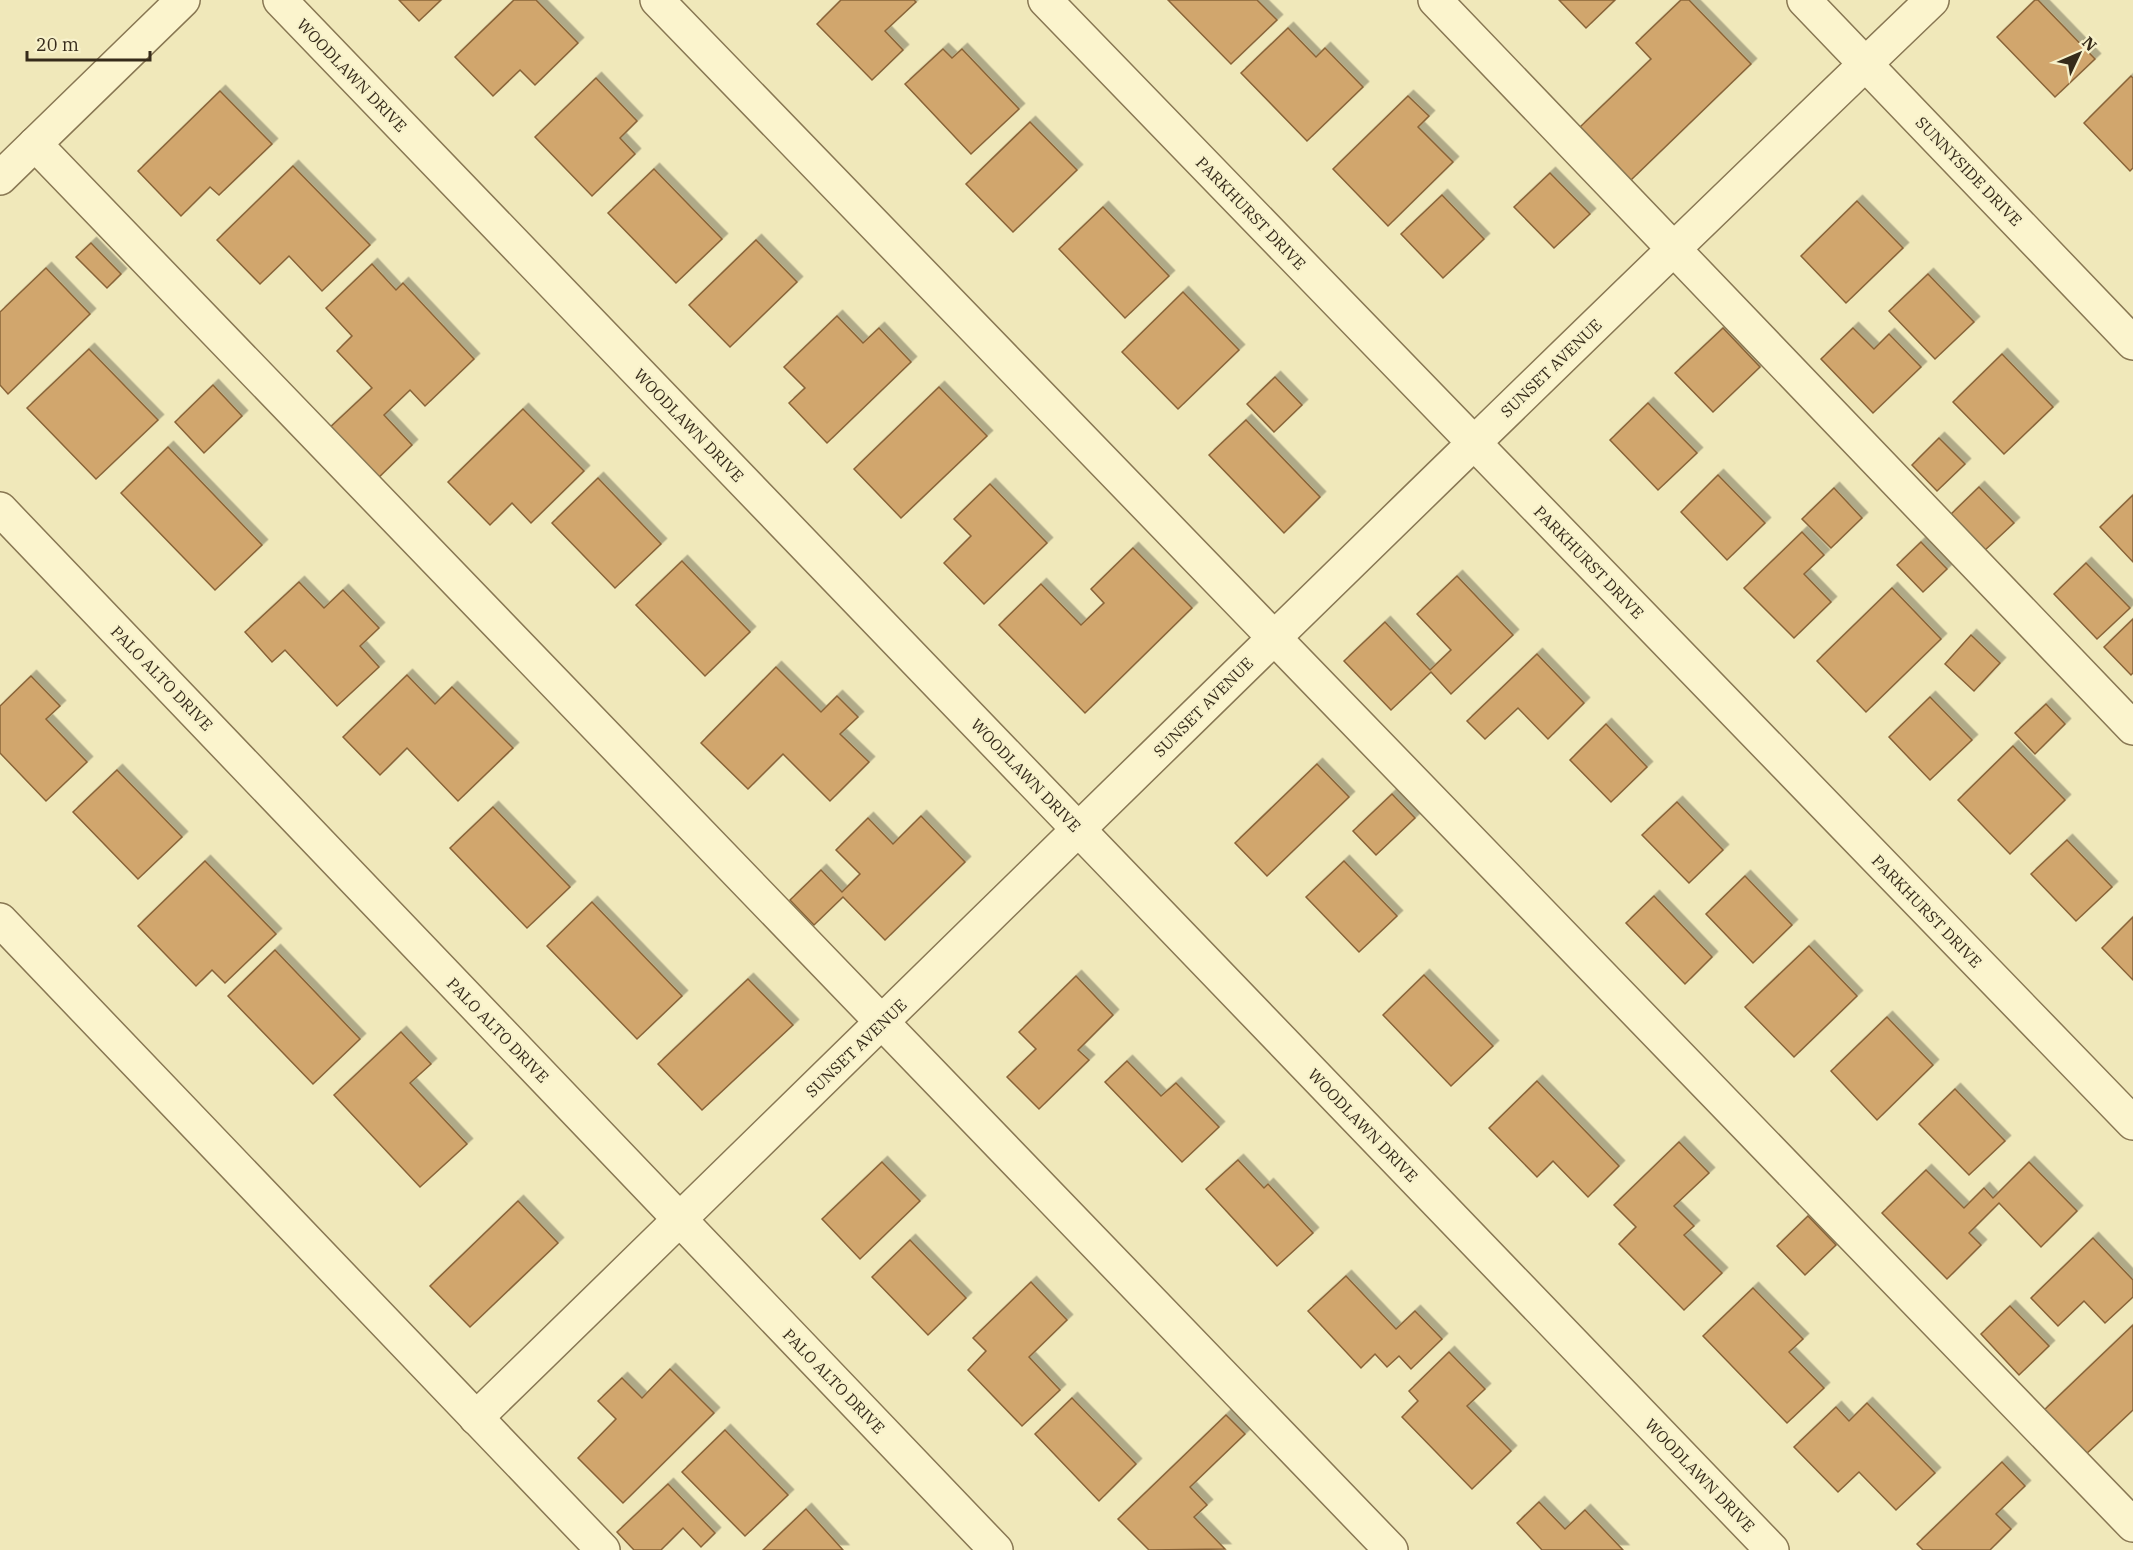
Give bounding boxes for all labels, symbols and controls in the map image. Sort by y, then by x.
street label: WOODLAWN DRIVE [293,14,411,136]
scale bar [27,24,150,62]
north arrow [2049,24,2109,84]
text: N [2078,32,2101,55]
text: 20 m [36,33,79,56]
street label: SUNNYSIDE DRIVE [1912,112,2026,230]
street label: PARKHURST DRIVE [1192,152,1310,274]
street label: SUNSET AVENUE [1496,315,1606,421]
street label: WOODLAWN DRIVE [630,364,748,486]
street label: PARKHURST DRIVE [1530,501,1648,623]
street label: PALO ALTO DRIVE [107,621,217,735]
street label: SUNSET AVENUE [1149,653,1257,761]
street label: WOODLAWN DRIVE [967,714,1085,836]
street label: PARKHURST DRIVE [1868,850,1986,972]
street label: PALO ALTO DRIVE [443,973,553,1087]
street label: SUNSET AVENUE [801,995,911,1101]
street label: WOODLAWN DRIVE [1304,1064,1422,1186]
street label: PALO ALTO DRIVE [779,1324,889,1438]
street label: WOODLAWN DRIVE [1641,1414,1759,1536]

